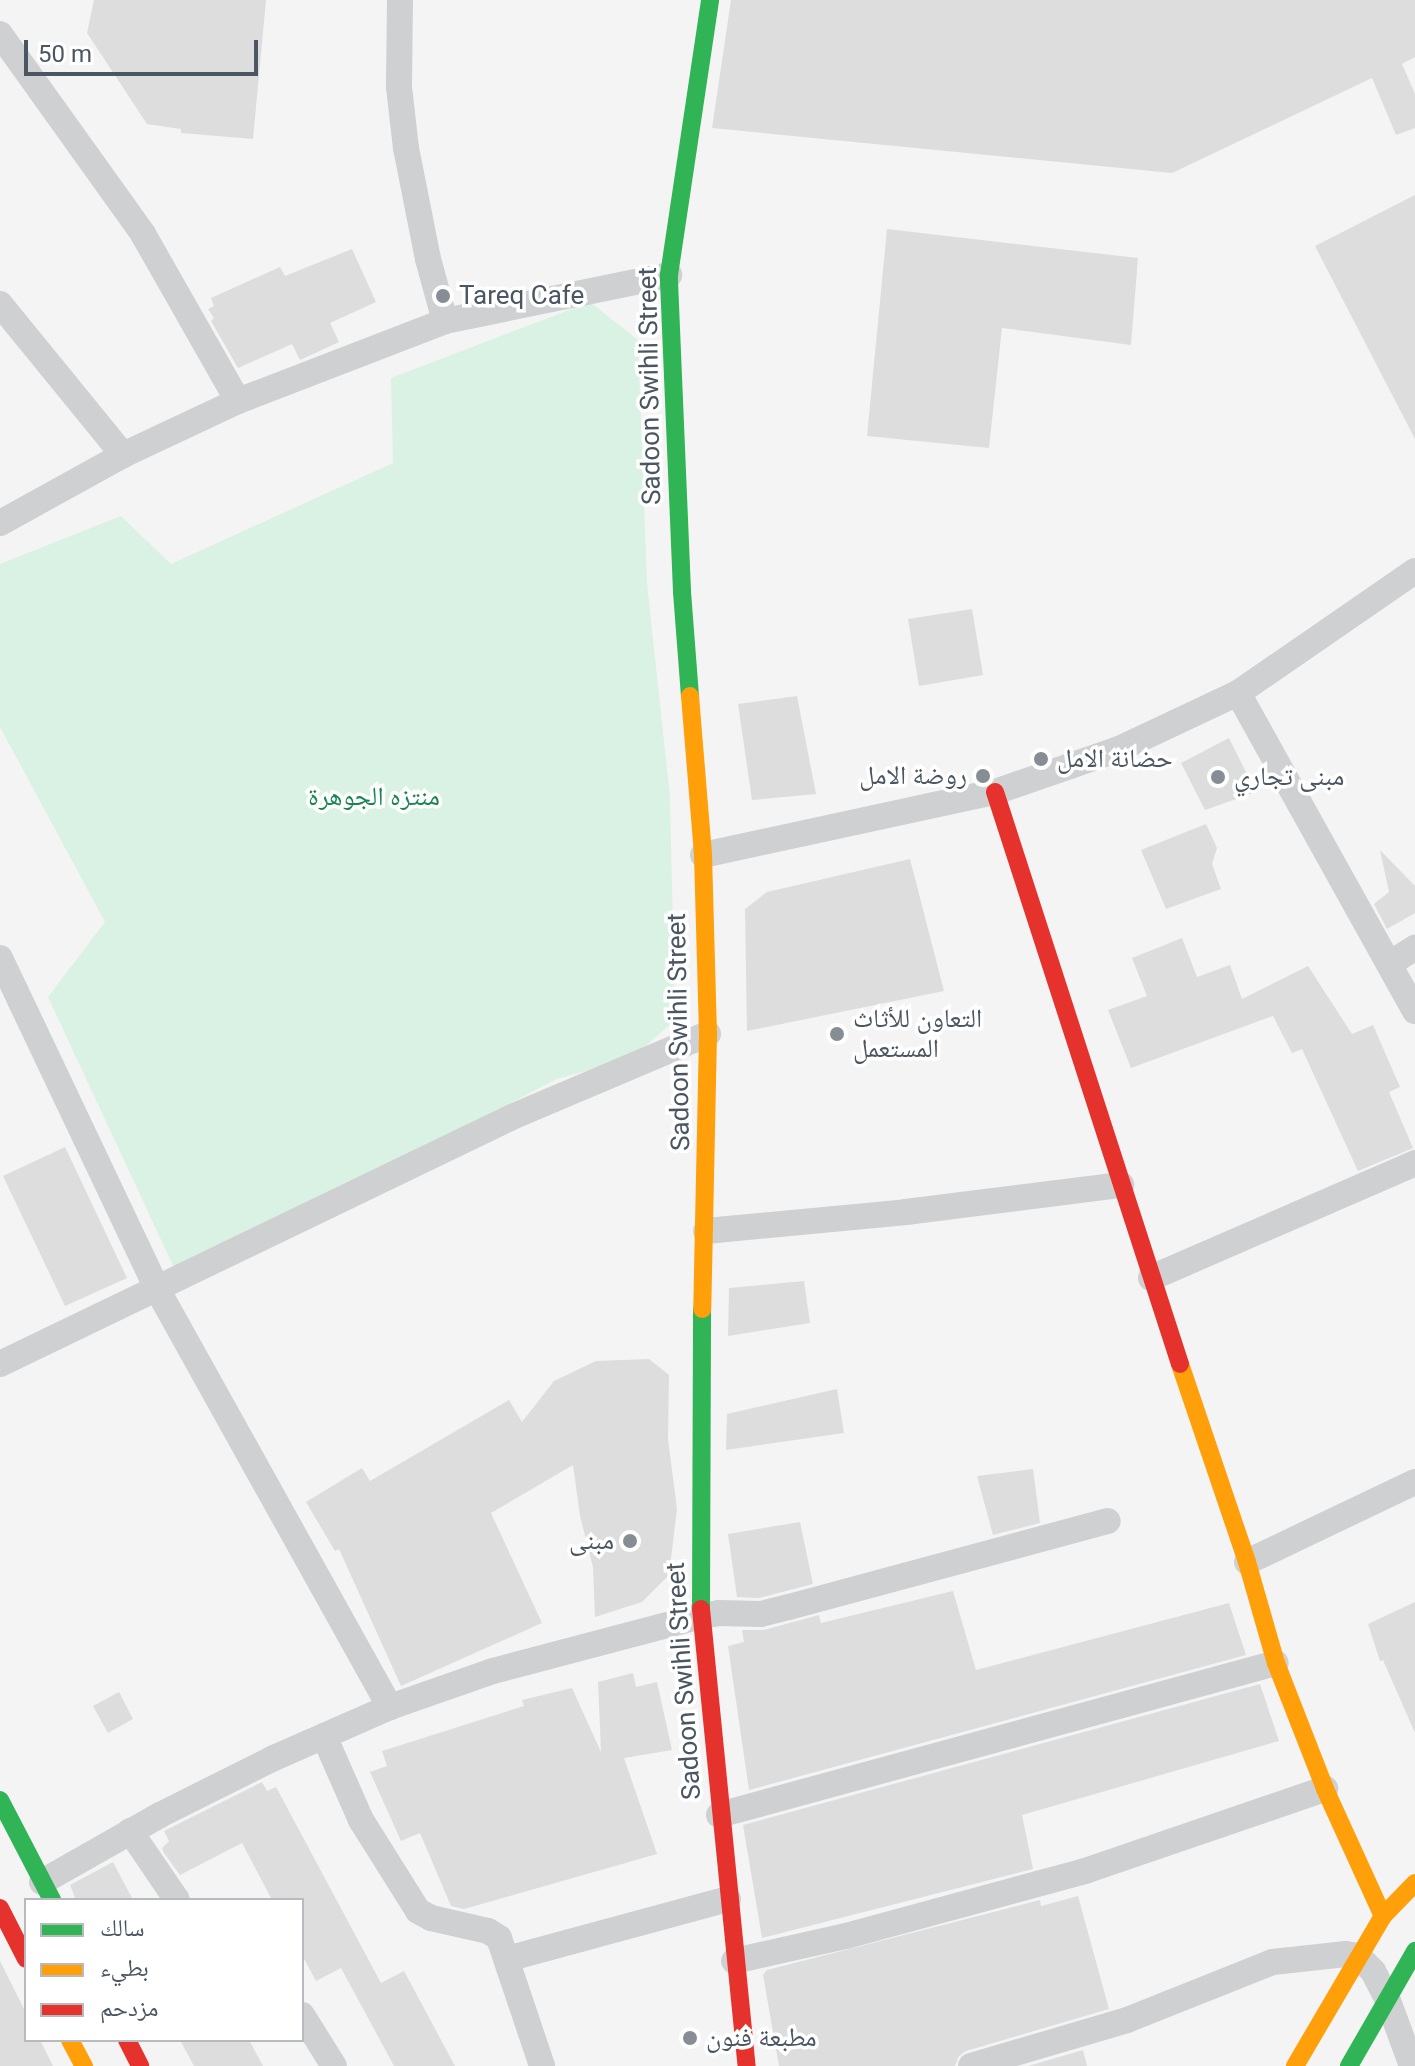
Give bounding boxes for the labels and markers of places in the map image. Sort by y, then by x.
place label: Tareq Cafe [459,280,584,312]
marker: Tareq Cafe [434,287,452,305]
place label: حضانة الامل [1057,743,1173,775]
marker: حضانة الامل [1032,750,1050,768]
place label: روضة الامل [859,760,967,792]
place label: مبنى تجاري [1234,761,1344,793]
marker: روضة الامل [974,767,992,785]
marker: مبنى تجاري [1209,768,1227,786]
place label: التعاون للأثاث المستعمل [853,1003,982,1064]
marker: التعاون للأثاث المستعمل [828,1025,846,1043]
place label: مبنى [569,1525,614,1557]
marker: مبنى [621,1532,639,1550]
place label: مطبعة فنون [706,2022,817,2054]
marker: مطبعة فنون [681,2029,699,2047]

